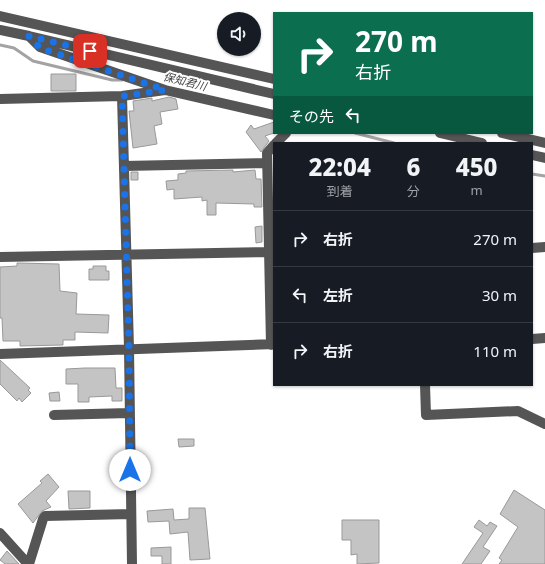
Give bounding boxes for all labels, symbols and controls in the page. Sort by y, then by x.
map controls [217,12,261,56]
button: sound [217,12,261,56]
text: 270 m [355,22,438,60]
icon: right [289,28,341,80]
pin [73,34,107,68]
icon: arrive [79,40,101,62]
text: 右折 [355,60,391,84]
water label: 保知君川 [162,68,209,94]
icon: left [342,104,364,126]
text: その先 [289,106,334,126]
text: 22:04 [309,150,371,183]
text: 6 [406,150,420,183]
text: 450 [456,150,497,183]
text: m [471,181,483,199]
text: 到着 [327,182,353,200]
text: 分 [407,182,420,200]
icon: right [289,228,311,250]
text: 右折 [323,229,353,249]
text: 270 m [473,229,517,249]
icon: left [289,284,311,306]
text: 左折 [323,285,353,305]
text: 30 m [482,285,517,305]
icon: right [289,340,311,362]
text: 右折 [323,341,353,361]
text: 110 m [473,341,517,361]
position arrow [109,449,151,491]

